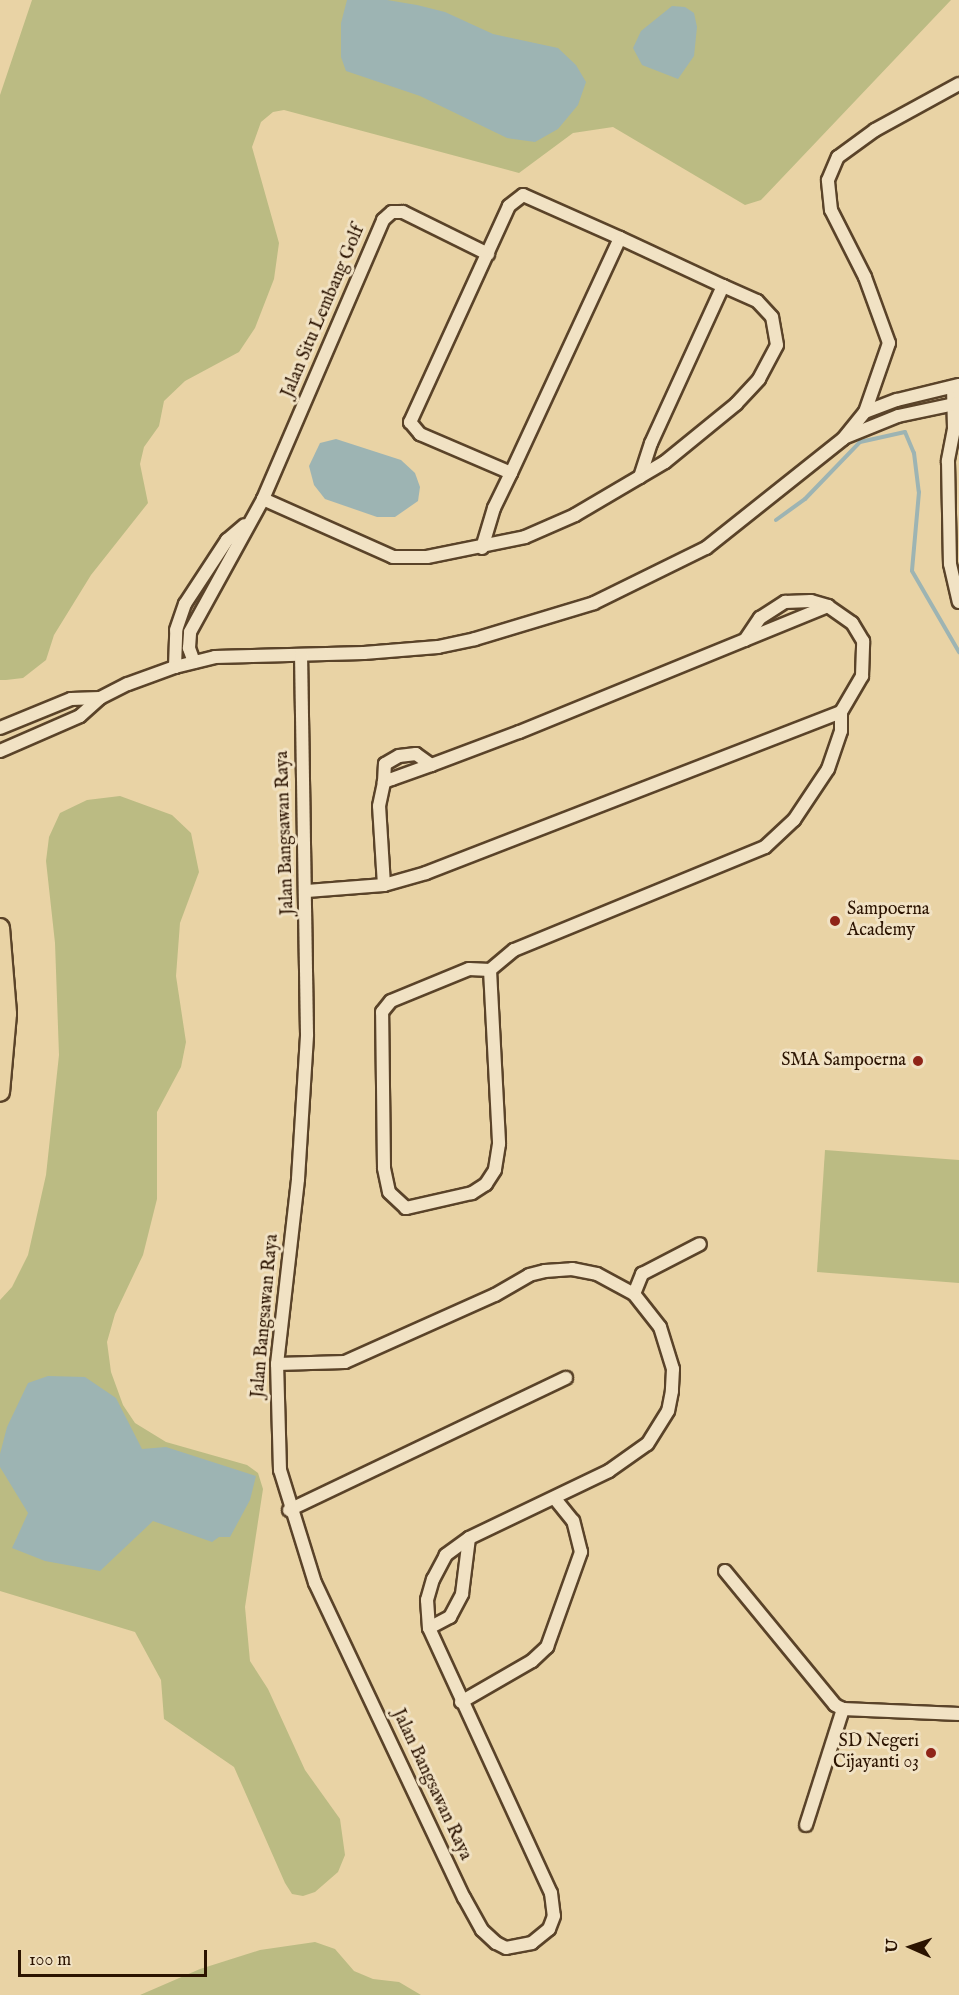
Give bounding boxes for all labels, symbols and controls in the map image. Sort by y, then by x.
street label: Jalan Situ Lembang Golf [278,222,370,402]
street label: Jalan Bangsawan Raya [272,750,300,916]
place label: Sampoerna Academy [847,900,930,942]
marker: Sampoerna Academy [828,914,842,928]
place label: SMA Sampoerna [781,1050,906,1072]
marker: SMA Sampoerna [911,1054,925,1068]
street label: Jalan Bangsawan Raya [248,1233,284,1399]
street label: Jalan Bangsawan Raya [386,1706,476,1864]
place label: SD Negeri Cijayanti 03 [833,1732,919,1774]
marker: SD Negeri Cijayanti 03 [924,1746,938,1760]
north arrow [881,1917,941,1977]
scale bar [21,1938,210,1976]
text: U [883,1939,903,1953]
text: 100 m [29,1949,71,1972]

